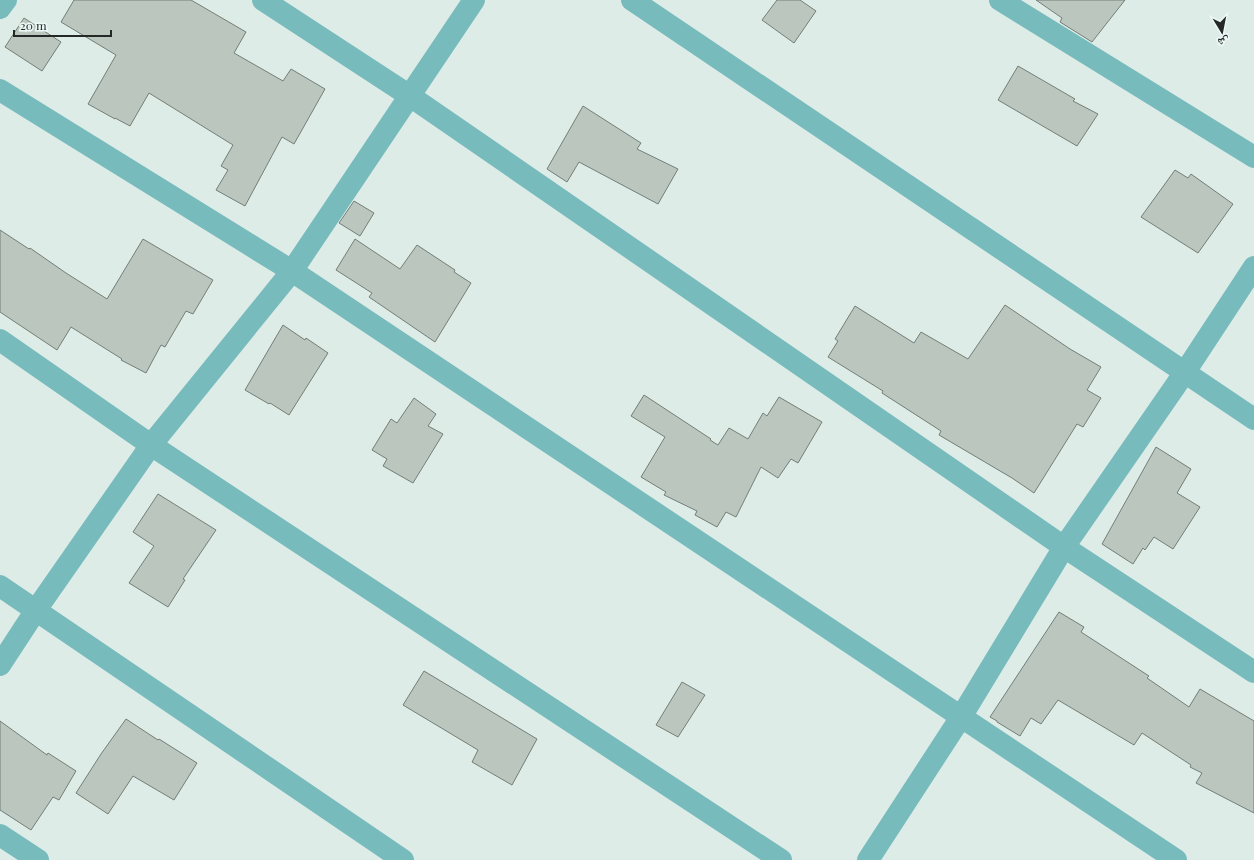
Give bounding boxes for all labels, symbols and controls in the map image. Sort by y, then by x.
scale bar [14,12,111,38]
north arrow [1202,12,1242,52]
text: 20 m [20,17,47,33]
text: ش [1216,33,1231,51]

